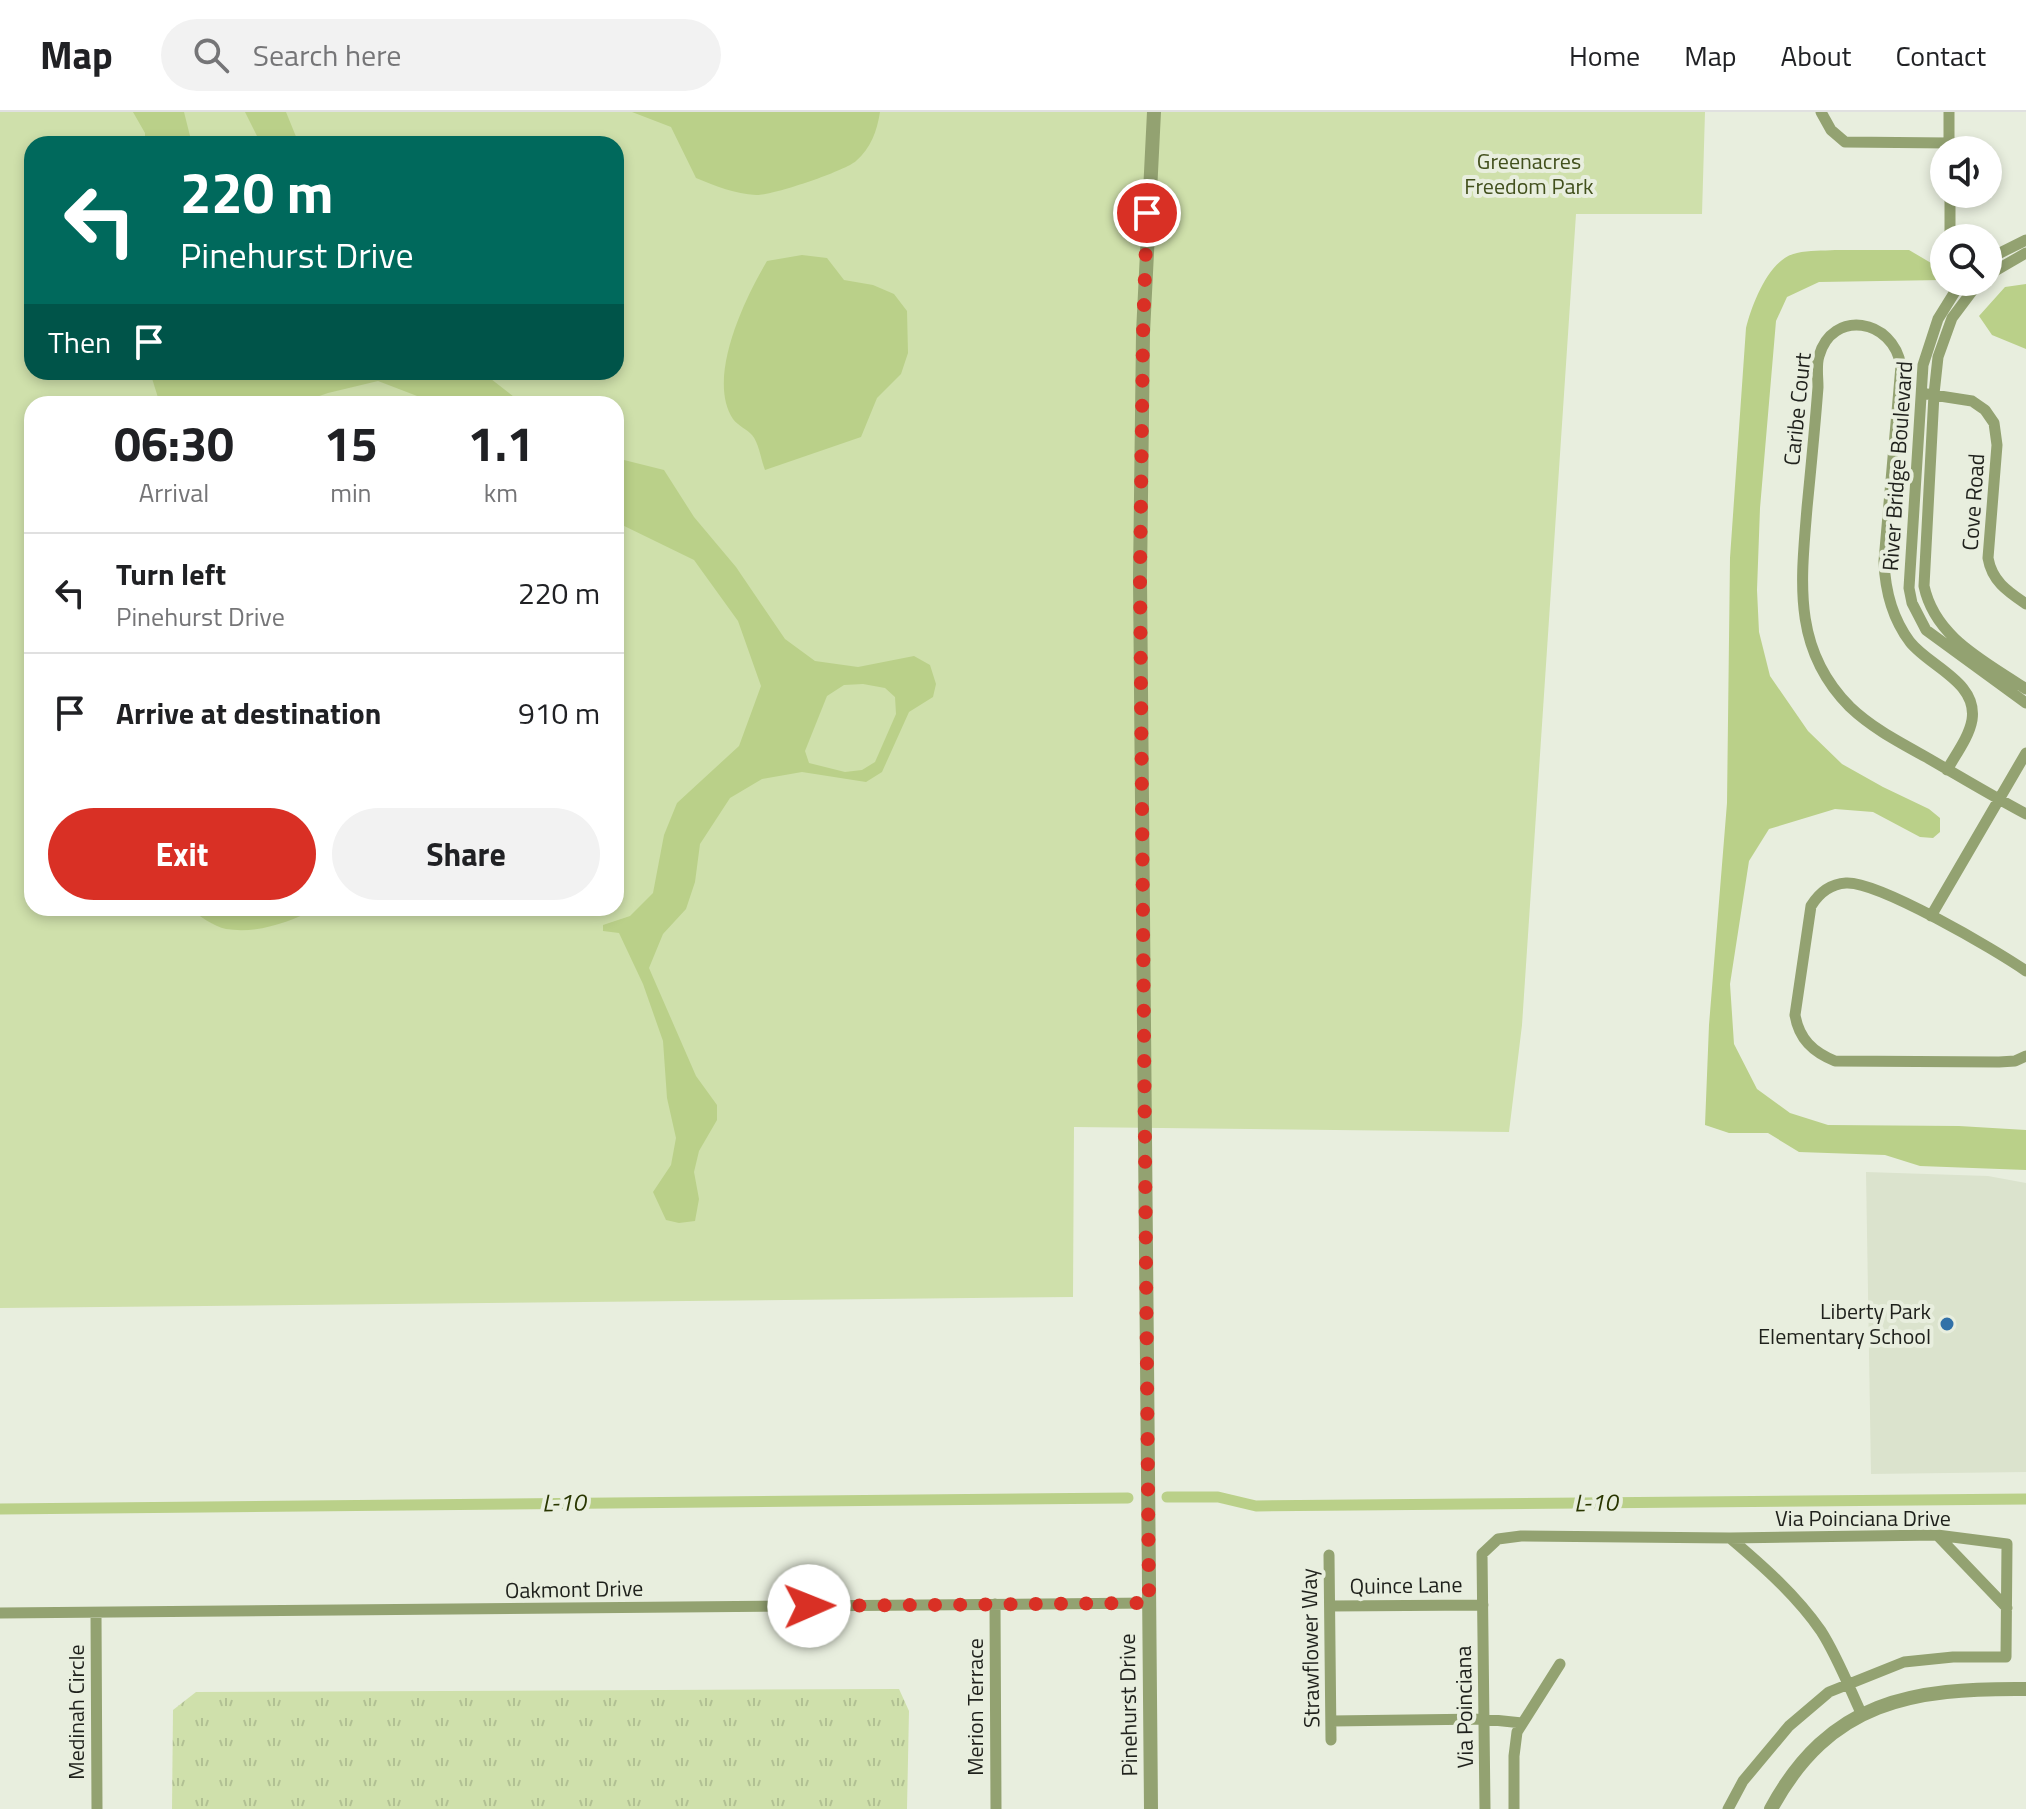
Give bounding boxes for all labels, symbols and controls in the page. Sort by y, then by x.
search box [161,19,721,91]
text: Map [40,26,113,84]
text: Search here [253,32,402,78]
icon: search [189,33,233,77]
text: Home [1569,34,1640,77]
text: Map [1684,34,1737,77]
text: About [1781,34,1851,77]
text: Contact [1895,34,1986,77]
map controls [1930,136,2002,296]
button: sound [1930,136,2002,208]
park label: Greenacres Freedom Park [1464,144,1594,203]
text: 220 m [180,150,333,235]
icon: left [48,168,152,272]
pin [1113,179,1181,247]
icon: arrive [1125,191,1169,235]
button: search [1930,224,2002,296]
text: Pinehurst Drive [180,227,414,282]
text: Then [48,319,111,365]
icon: arrive [127,320,171,364]
street label: Caribe Court [1774,351,1820,467]
street label: River Bridge Boulevard [1873,360,1921,572]
text: 06:30 [114,407,234,480]
text: 15 [324,407,378,480]
text: 1.1 [468,407,534,480]
street label: Cove Road [1953,452,1993,552]
text: Arrival [139,473,209,512]
text: min [330,473,372,512]
text: km [484,473,518,512]
text: Turn left [116,551,226,597]
text: 220 m [518,570,600,616]
icon: left [48,571,92,615]
text: Pinehurst Drive [116,597,285,636]
text: Arrive at destination [116,690,381,736]
text: 910 m [518,690,600,736]
icon: arrive [48,691,92,735]
button: Exit [48,808,316,900]
button: Share [332,808,600,900]
place label: Liberty Park Elementary School [1758,1294,1931,1353]
marker: Liberty Park Elementary School [1938,1315,1956,1333]
water label: L-10 [542,1484,588,1520]
water label: L-10 [1574,1484,1620,1520]
street label: Via Poinciana Drive [1775,1501,1951,1535]
position arrow [767,1564,851,1648]
street label: Quince Lane [1349,1567,1463,1603]
street label: Strawflower Way [1292,1568,1328,1728]
street label: Oakmont Drive [504,1571,644,1607]
street label: Pinehurst Drive [1110,1633,1146,1777]
street label: Merion Terrace [958,1638,992,1776]
street label: Medinah Circle [59,1644,93,1780]
street label: Via Poinciana [1446,1645,1482,1769]

